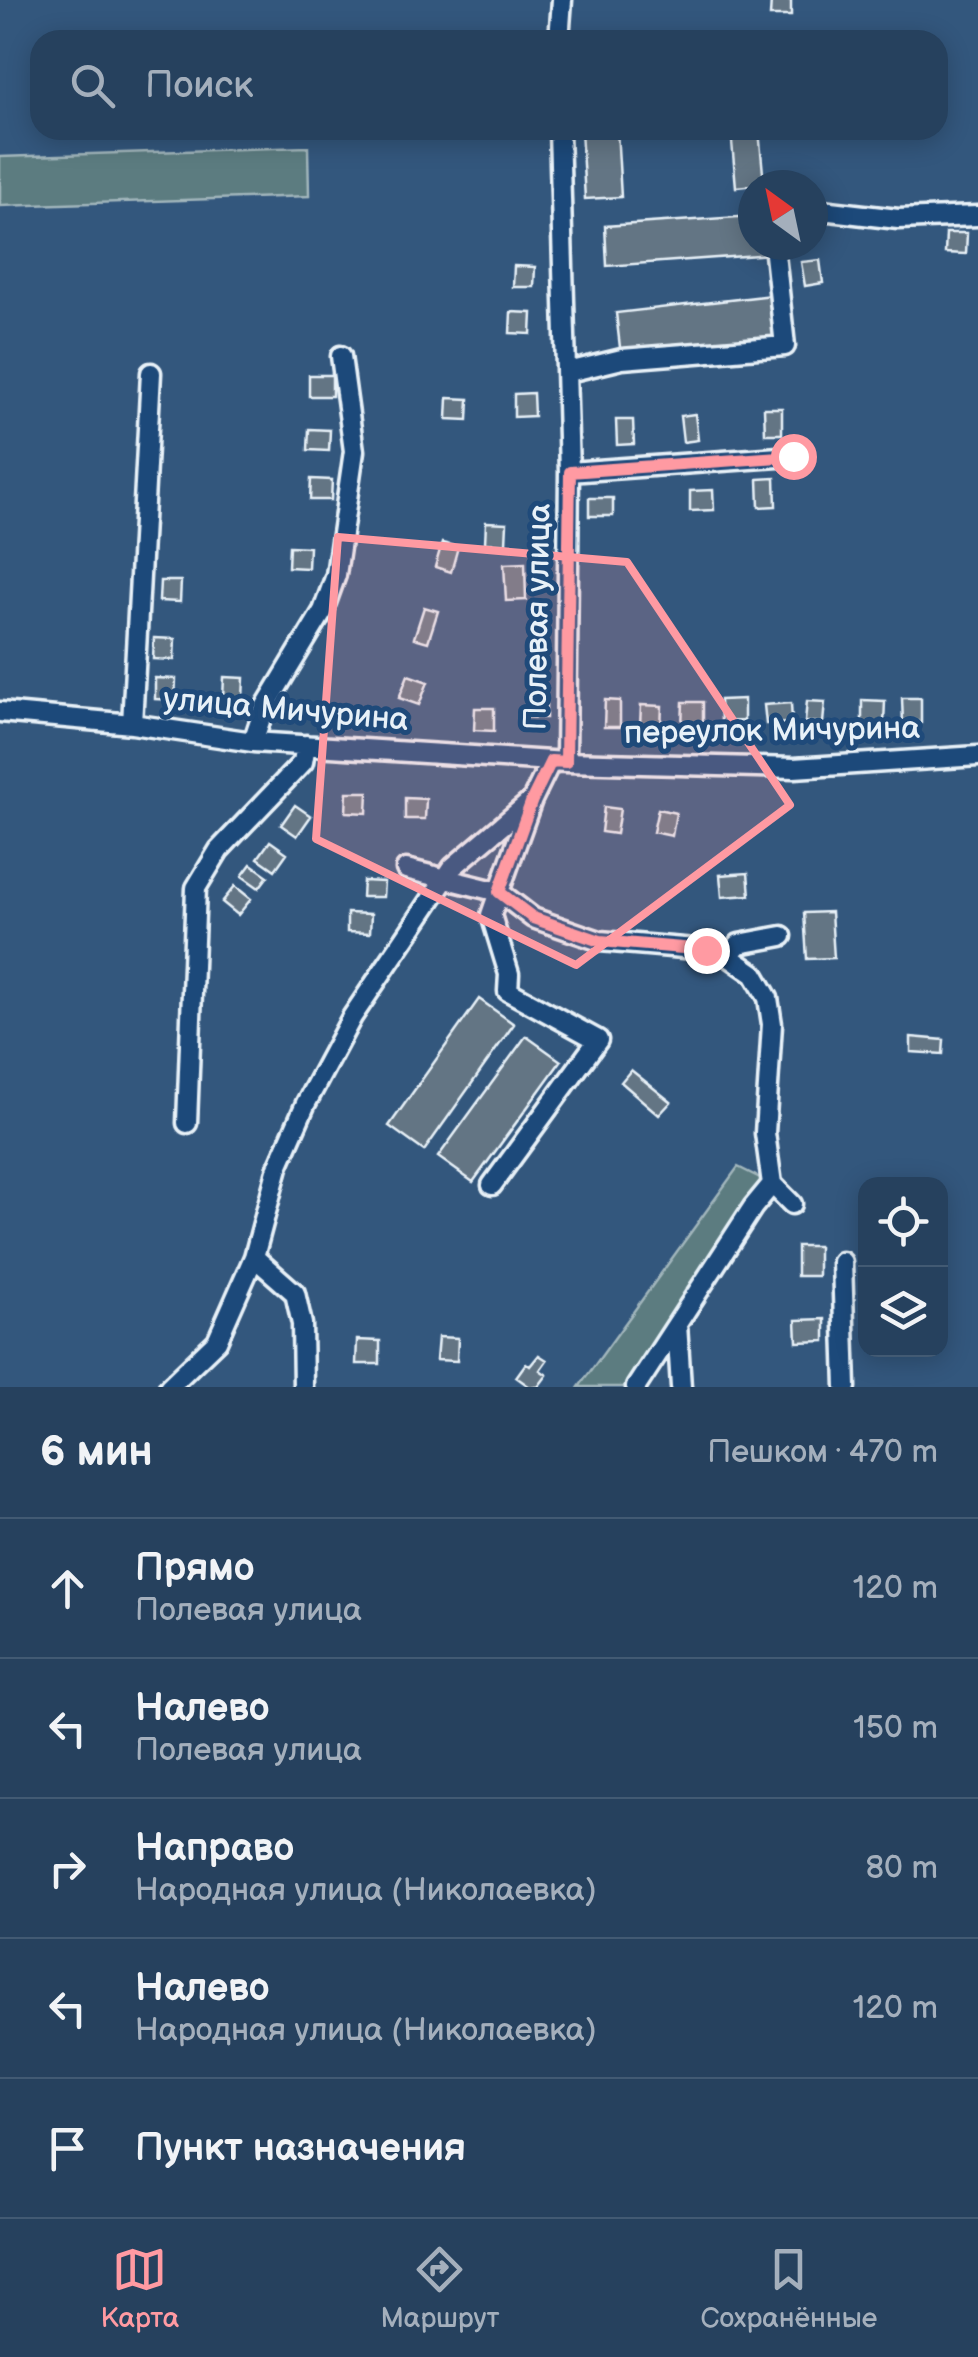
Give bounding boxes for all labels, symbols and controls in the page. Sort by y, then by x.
search box [30,30,948,140]
icon: search [65,58,120,113]
text: Поиск [145,63,253,108]
north arrow [738,170,828,260]
route start [771,434,817,480]
street label: Полевая улица [517,503,559,731]
street label: улица Мичурина [162,680,410,740]
street label: переулок Мичурина [624,709,921,753]
route end [684,928,730,974]
map controls [858,1177,948,1357]
button: locate [858,1177,948,1267]
button: layers [858,1267,948,1357]
text: 6 мин [40,1427,153,1478]
text: Пешком · 470 m [707,1433,938,1472]
text: Прямо [135,1546,254,1591]
icon: ahead [40,1561,95,1616]
text: 120 m [853,1569,938,1608]
text: Полевая улица [135,1591,362,1630]
text: Налево [135,1686,270,1731]
icon: left [40,1701,95,1756]
text: 150 m [853,1709,938,1748]
text: Полевая улица [135,1731,362,1770]
text: Направо [135,1826,294,1871]
icon: right [40,1841,95,1896]
text: 80 m [865,1849,938,1888]
text: Народная улица (Николаевка) [135,1871,596,1910]
text: Налево [135,1966,270,2011]
icon: left [40,1981,95,2036]
text: 120 m [853,1989,938,2028]
text: Народная улица (Николаевка) [135,2011,596,2050]
icon: arrive [40,2121,95,2176]
text: Пункт назначения [135,2126,466,2171]
tab: Карта [101,2242,179,2335]
tab: Маршрут [380,2242,499,2335]
tab: Сохранённые [701,2242,877,2335]

